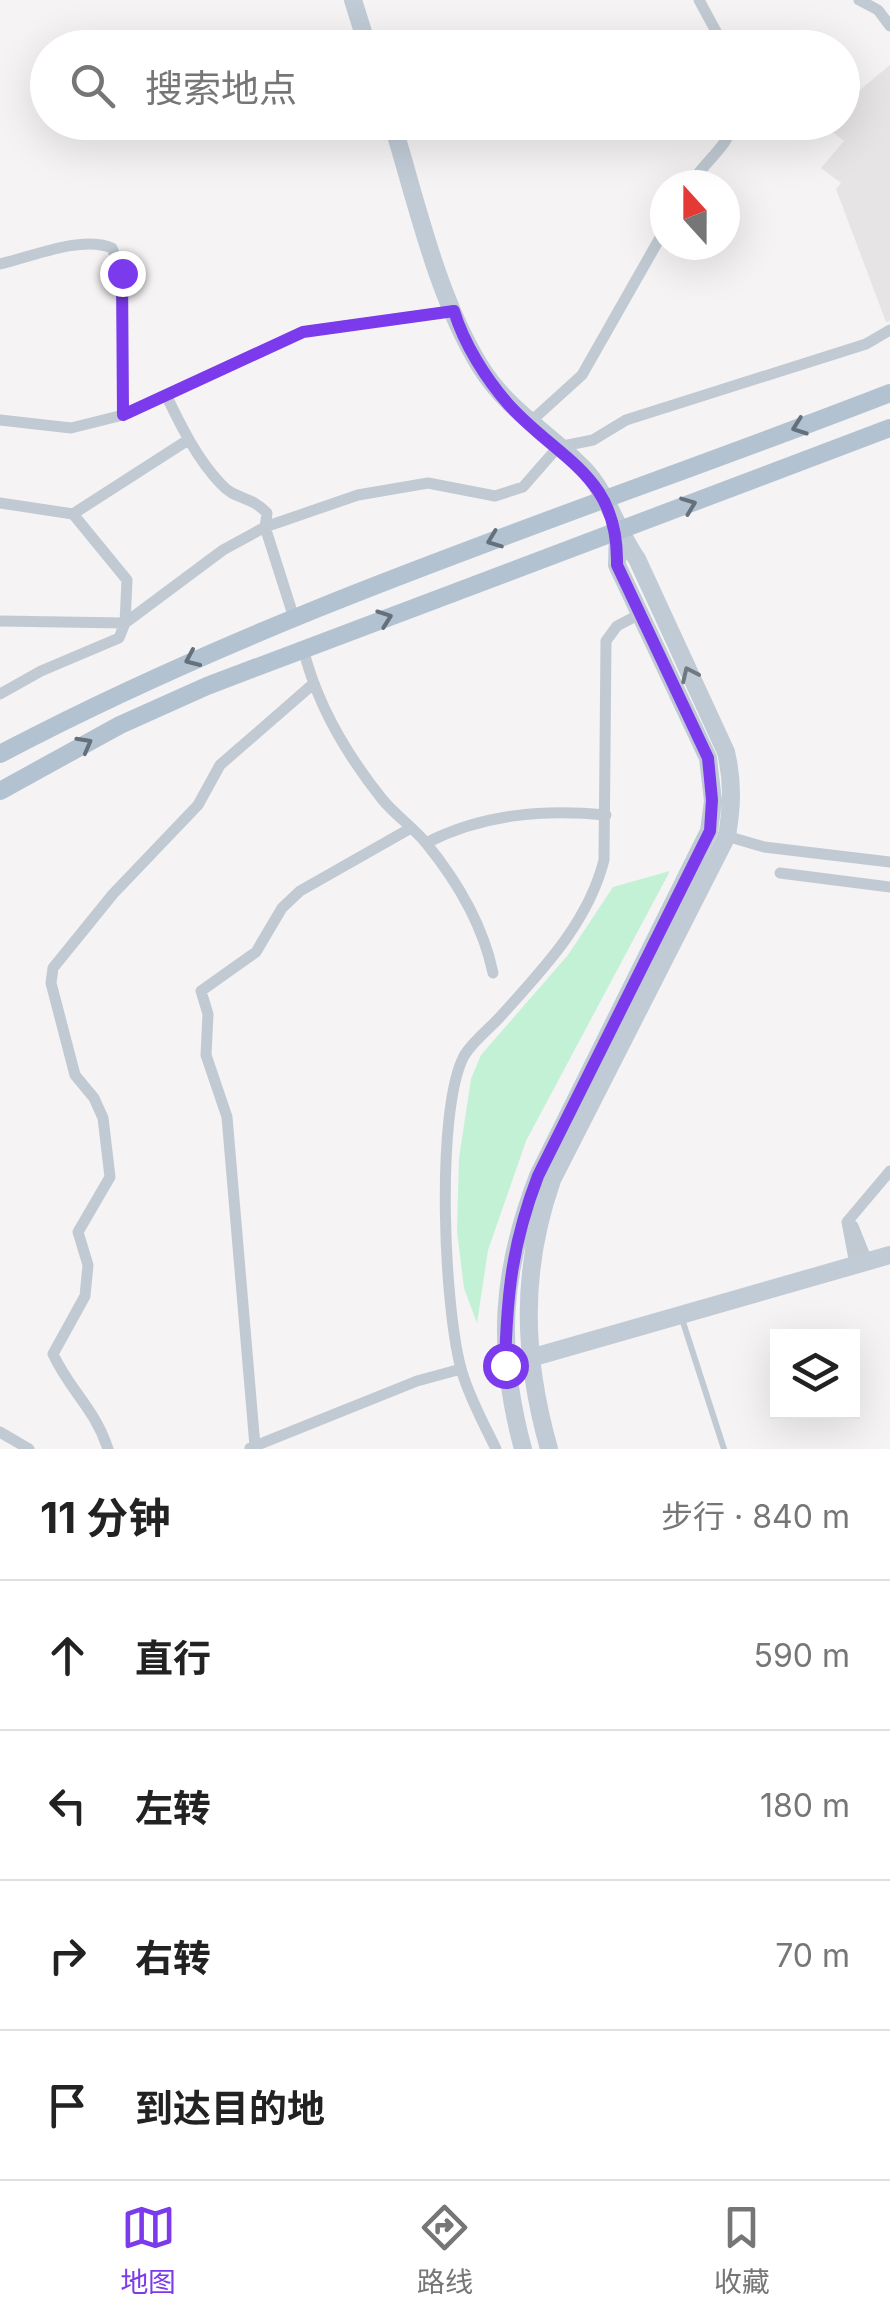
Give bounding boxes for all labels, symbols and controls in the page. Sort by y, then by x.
search box [30,30,860,140]
icon: search [65,58,120,113]
text: 搜索地点 [145,65,297,111]
north arrow [650,170,740,260]
route end [100,251,146,297]
one-way arrow [791,415,808,435]
one-way arrow [680,497,697,517]
one-way arrow [486,528,504,548]
one-way arrow [375,609,392,630]
one-way arrow [184,647,202,667]
one-way arrow [682,666,702,684]
one-way arrow [75,736,93,756]
map controls [770,1329,860,1419]
button: layers [770,1329,860,1419]
route start [483,1343,529,1389]
text: 11 分钟 [40,1492,170,1543]
text: 步行 · 840 m [661,1497,850,1536]
icon: ahead [40,1628,95,1683]
text: 直行 [135,1635,211,1681]
text: 590 m [753,1636,850,1675]
icon: left [40,1778,95,1833]
text: 左转 [135,1785,211,1831]
text: 180 m [760,1786,850,1825]
icon: right [40,1928,95,1983]
text: 右转 [135,1935,211,1981]
text: 70 m [775,1936,850,1975]
icon: arrive [40,2078,95,2133]
text: 到达目的地 [135,2085,325,2131]
tab: 地图 [120,2200,176,2300]
tab: 路线 [417,2200,473,2300]
tab: 收藏 [714,2200,770,2300]

